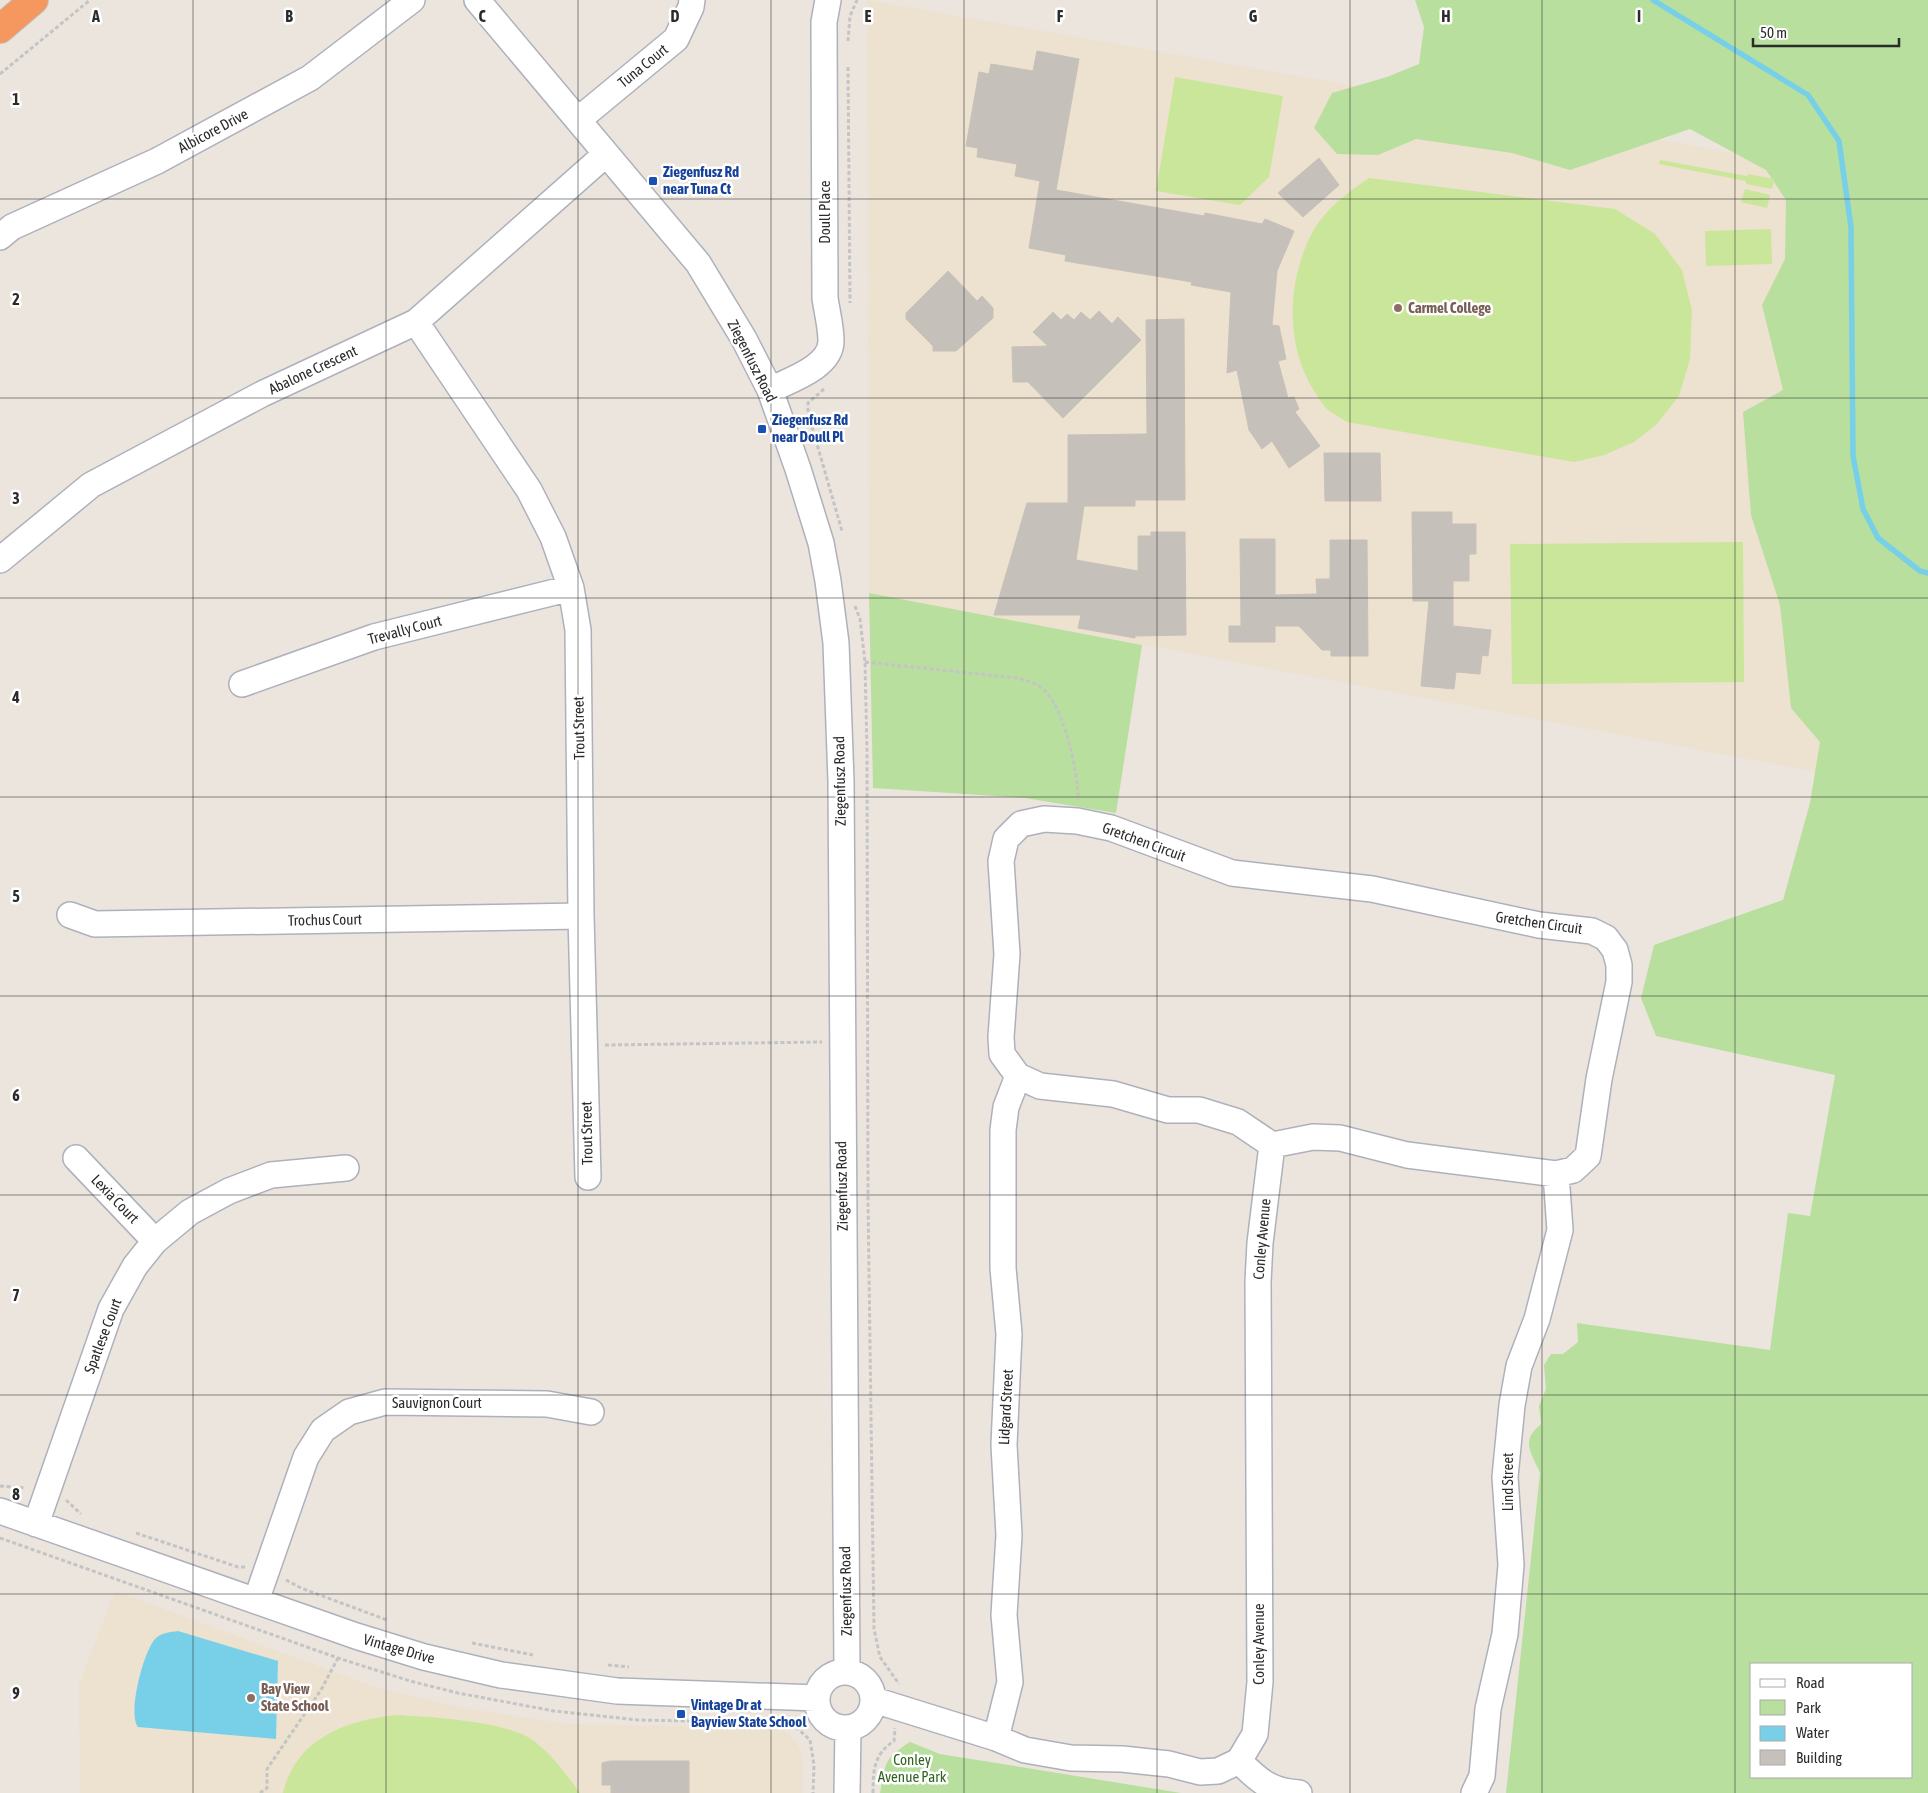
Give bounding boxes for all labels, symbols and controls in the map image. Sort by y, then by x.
text: A [91,7,100,25]
text: B [285,7,293,25]
text: C [478,7,486,25]
text: D [671,7,680,25]
text: E [865,7,872,25]
text: F [1057,7,1064,25]
text: G [1249,7,1258,25]
text: H [1441,7,1451,25]
text: I [1637,7,1641,25]
scale bar [1753,15,1899,47]
text: 50 m [1760,24,1787,41]
street label: Tuna Court [614,40,671,91]
text: 1 [12,90,20,108]
street label: Albicore Drive [175,105,251,156]
place label: Ziegenfusz Rd near Tuna Ct [663,163,739,197]
marker: Ziegenfusz Rd near Tuna Ct [647,175,659,187]
street label: Doull Place [816,180,833,244]
text: 2 [12,290,20,308]
place label: Carmel College [1408,299,1491,316]
marker: Carmel College [1392,302,1404,314]
street label: Ziegenfusz Road [724,317,780,405]
street label: Abalone Crescent [266,342,360,397]
place label: Ziegenfusz Rd near Doull Pl [772,411,848,445]
marker: Ziegenfusz Rd near Doull Pl [756,423,768,435]
text: 3 [12,489,20,507]
street label: Trevally Court [366,612,444,647]
text: 4 [11,688,20,706]
street label: Trout Street [569,696,588,760]
street label: Ziegenfusz Road [830,736,849,826]
street label: Gretchen Circuit [1100,819,1188,864]
text: 5 [12,887,20,905]
street label: Gretchen Circuit [1495,908,1584,937]
street label: Trochus Court [288,910,362,929]
text: 6 [12,1086,20,1104]
street label: Trout Street [577,1101,596,1165]
street label: Ziegenfusz Road [832,1141,851,1231]
street label: Lexia Court [88,1171,143,1226]
street label: Conley Avenue [1249,1198,1274,1280]
text: 7 [12,1286,20,1304]
street label: Spatlese Court [80,1296,125,1376]
street label: Lidgard Street [995,1369,1016,1445]
street label: Sauvignon Court [392,1394,482,1411]
street label: Lind Street [1499,1453,1516,1511]
text: 8 [12,1485,20,1503]
street label: Ziegenfusz Road [836,1546,855,1636]
street label: Conley Avenue [1250,1603,1267,1685]
street label: Vintage Drive [361,1630,437,1667]
legend [1750,1663,1913,1778]
text: Road [1796,1674,1825,1691]
place label: Bay View State School [261,1680,330,1714]
text: 9 [12,1684,20,1702]
marker: Bay View State School [245,1692,257,1704]
place label: Vintage Dr at Bayview State School [690,1696,807,1730]
text: Park [1796,1699,1821,1716]
marker: Vintage Dr at Bayview State School [675,1708,687,1720]
text: Water [1796,1724,1829,1741]
text: Building [1796,1749,1842,1766]
park label: Conley Avenue Park [878,1751,947,1785]

